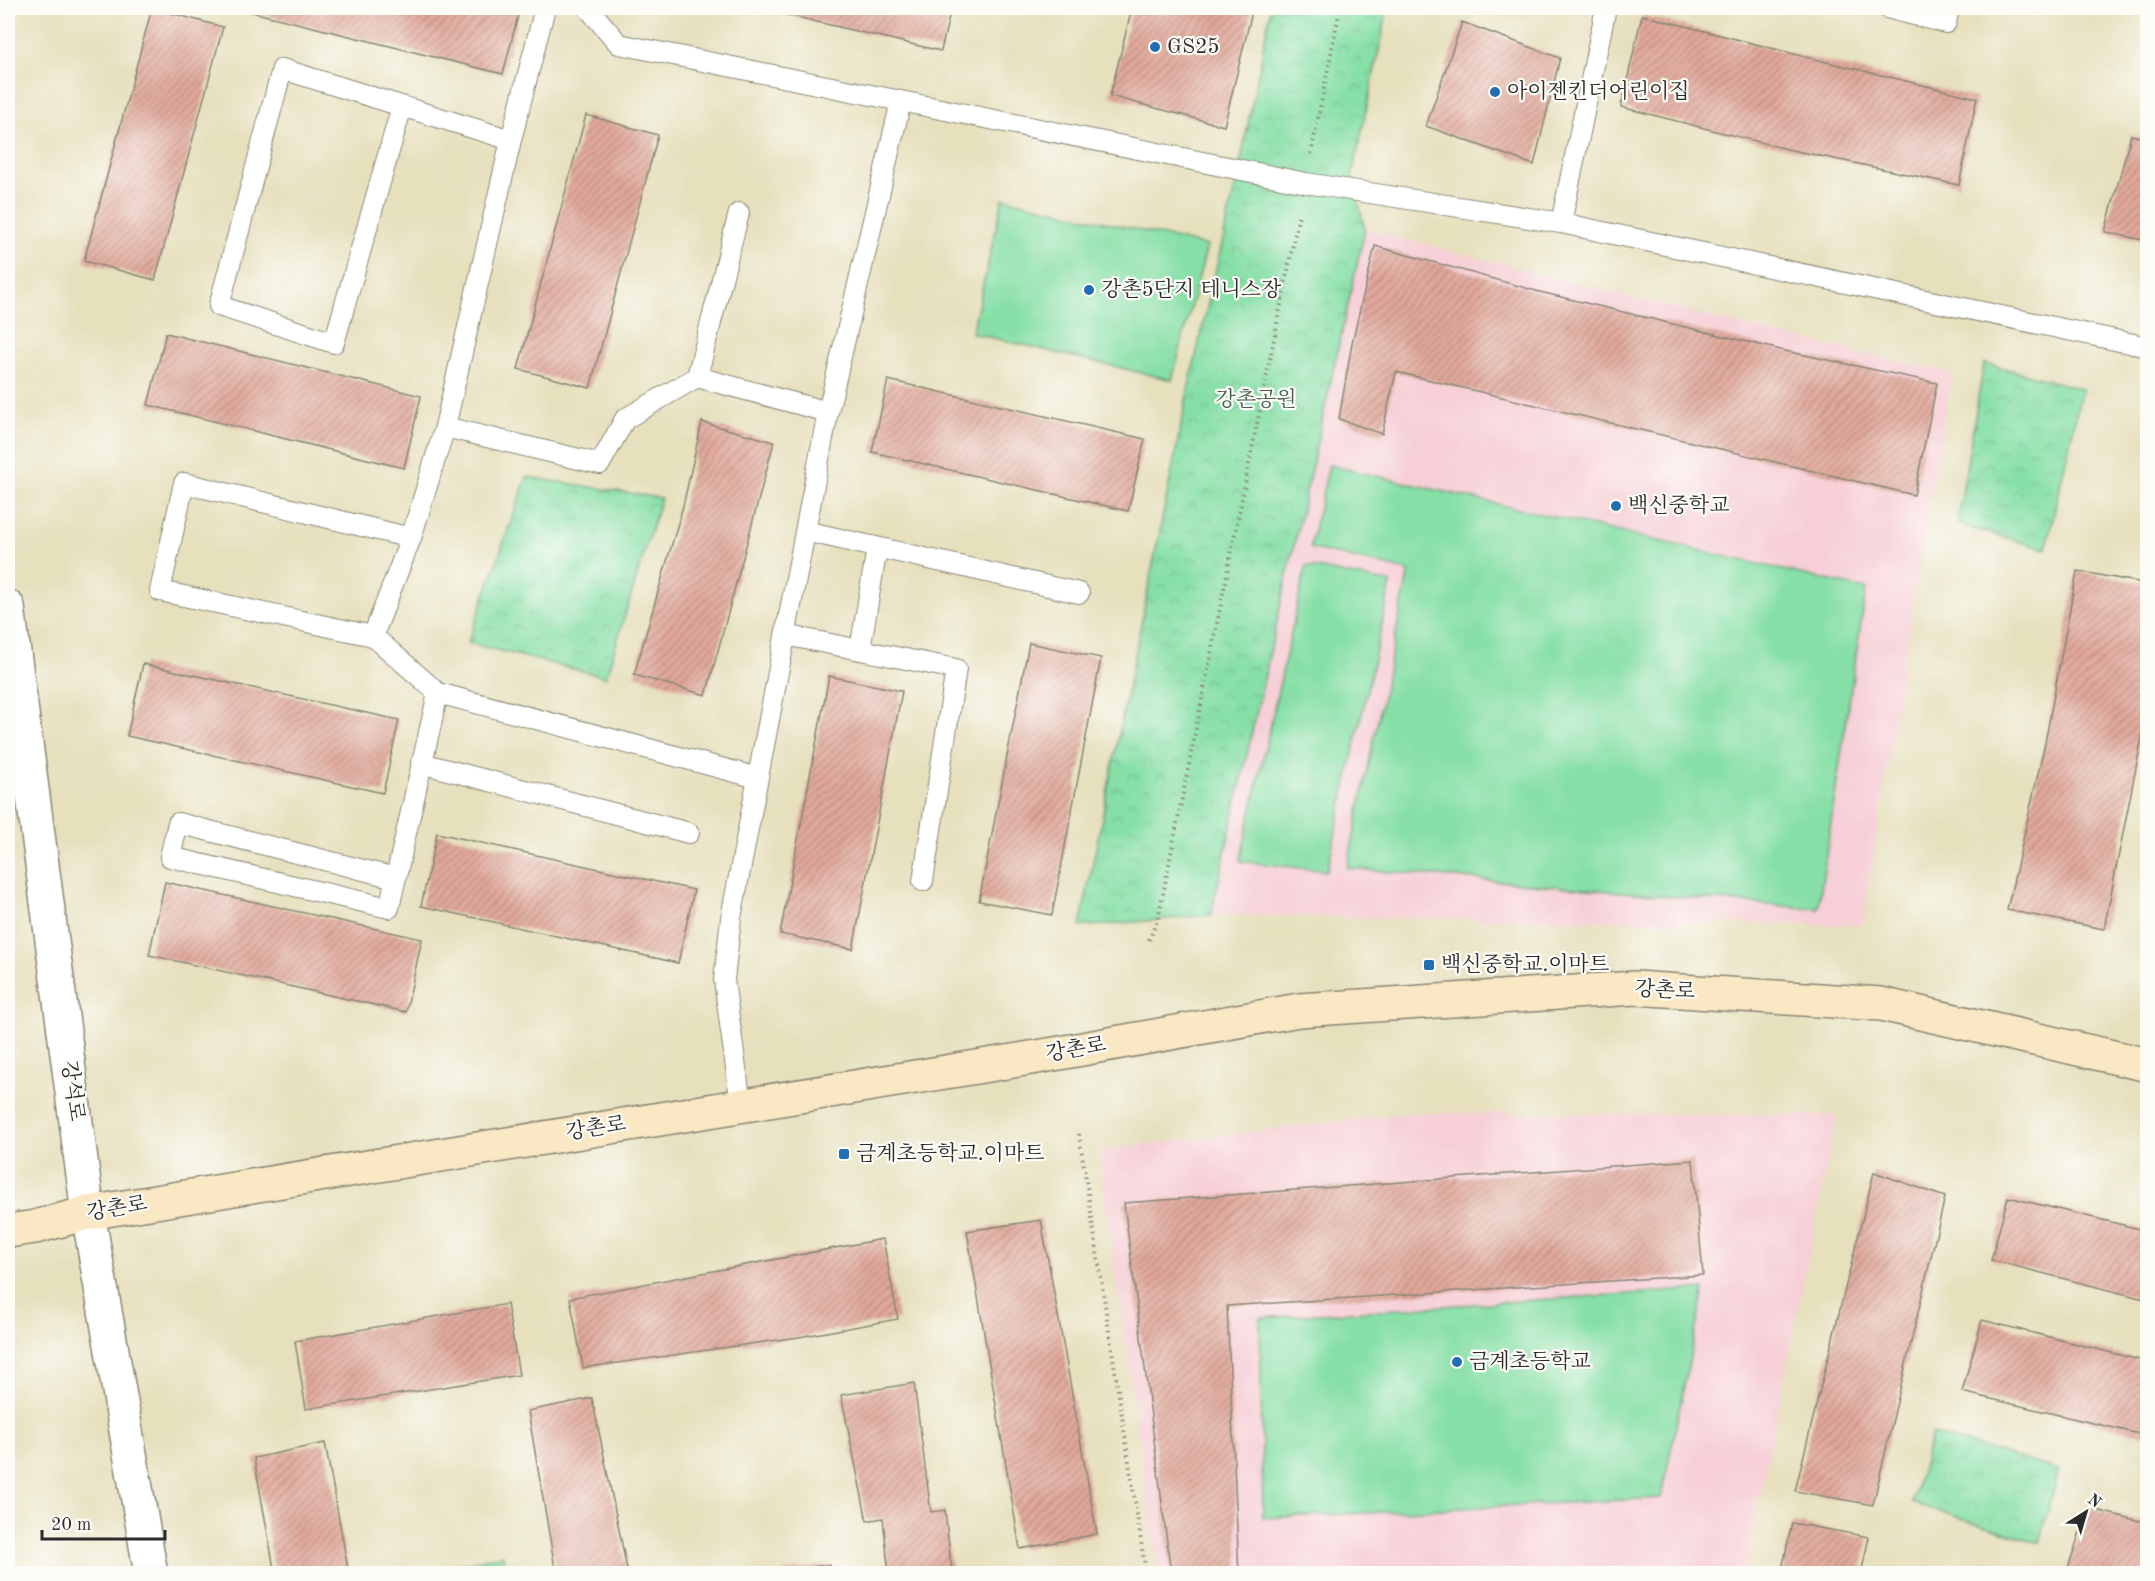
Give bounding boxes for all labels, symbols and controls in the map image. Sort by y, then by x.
place label: GS25 [1167,37,1220,58]
marker: GS25 [1148,40,1162,54]
place label: 아이젠킨더어린이집 [1507,80,1690,103]
marker: 아이젠킨더어린이집 [1488,85,1502,99]
place label: 강촌5단지 테니스장 [1101,278,1282,301]
marker: 강촌5단지 테니스장 [1082,283,1096,297]
park label: 강촌공원 [1215,388,1297,411]
place label: 백신중학교 [1628,494,1729,517]
marker: 백신중학교 [1609,499,1623,513]
place label: 백신중학교.이마트 [1441,953,1609,976]
marker: 백신중학교.이마트 [1422,958,1436,972]
street label: 강촌로 [1634,977,1696,1003]
street label: 강촌로 [1044,1032,1108,1066]
street label: 강석로 [57,1059,89,1123]
street label: 강촌로 [564,1112,628,1144]
place label: 금계초등학교.이마트 [856,1142,1044,1165]
marker: 금계초등학교.이마트 [837,1147,851,1161]
street label: 강촌로 [85,1191,149,1225]
place label: 금계초등학교 [1469,1350,1591,1373]
marker: 금계초등학교 [1450,1355,1464,1369]
north arrow [2056,1482,2116,1542]
text: N [2084,1492,2104,1512]
scale bar [42,1503,165,1541]
text: 20 m [51,1516,91,1534]

